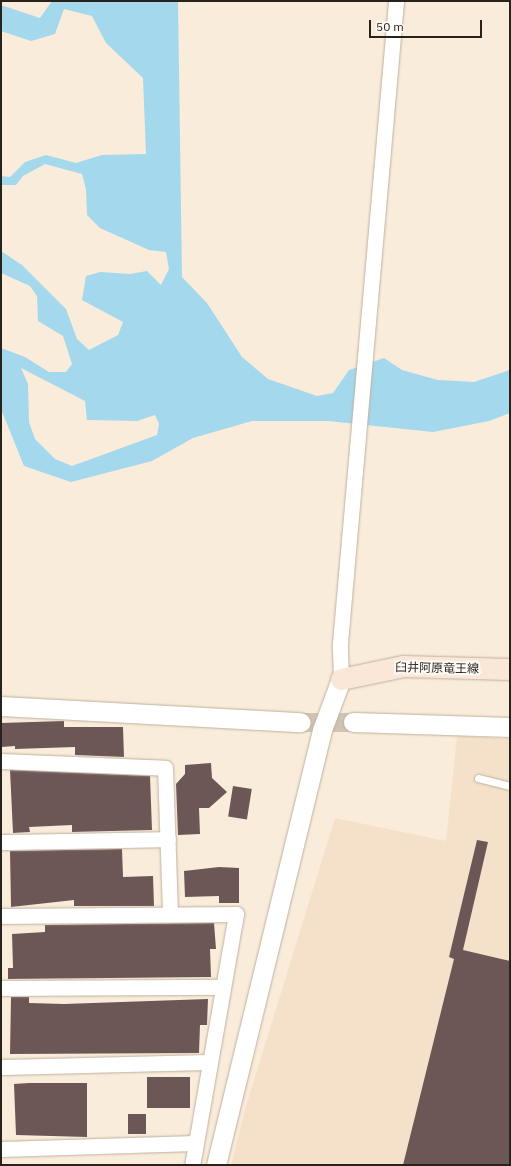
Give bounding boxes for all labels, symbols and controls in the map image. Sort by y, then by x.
scale bar [371,12,484,38]
text: 50 m [376,19,404,34]
street label: 臼井阿原竜王線 [395,660,479,676]

